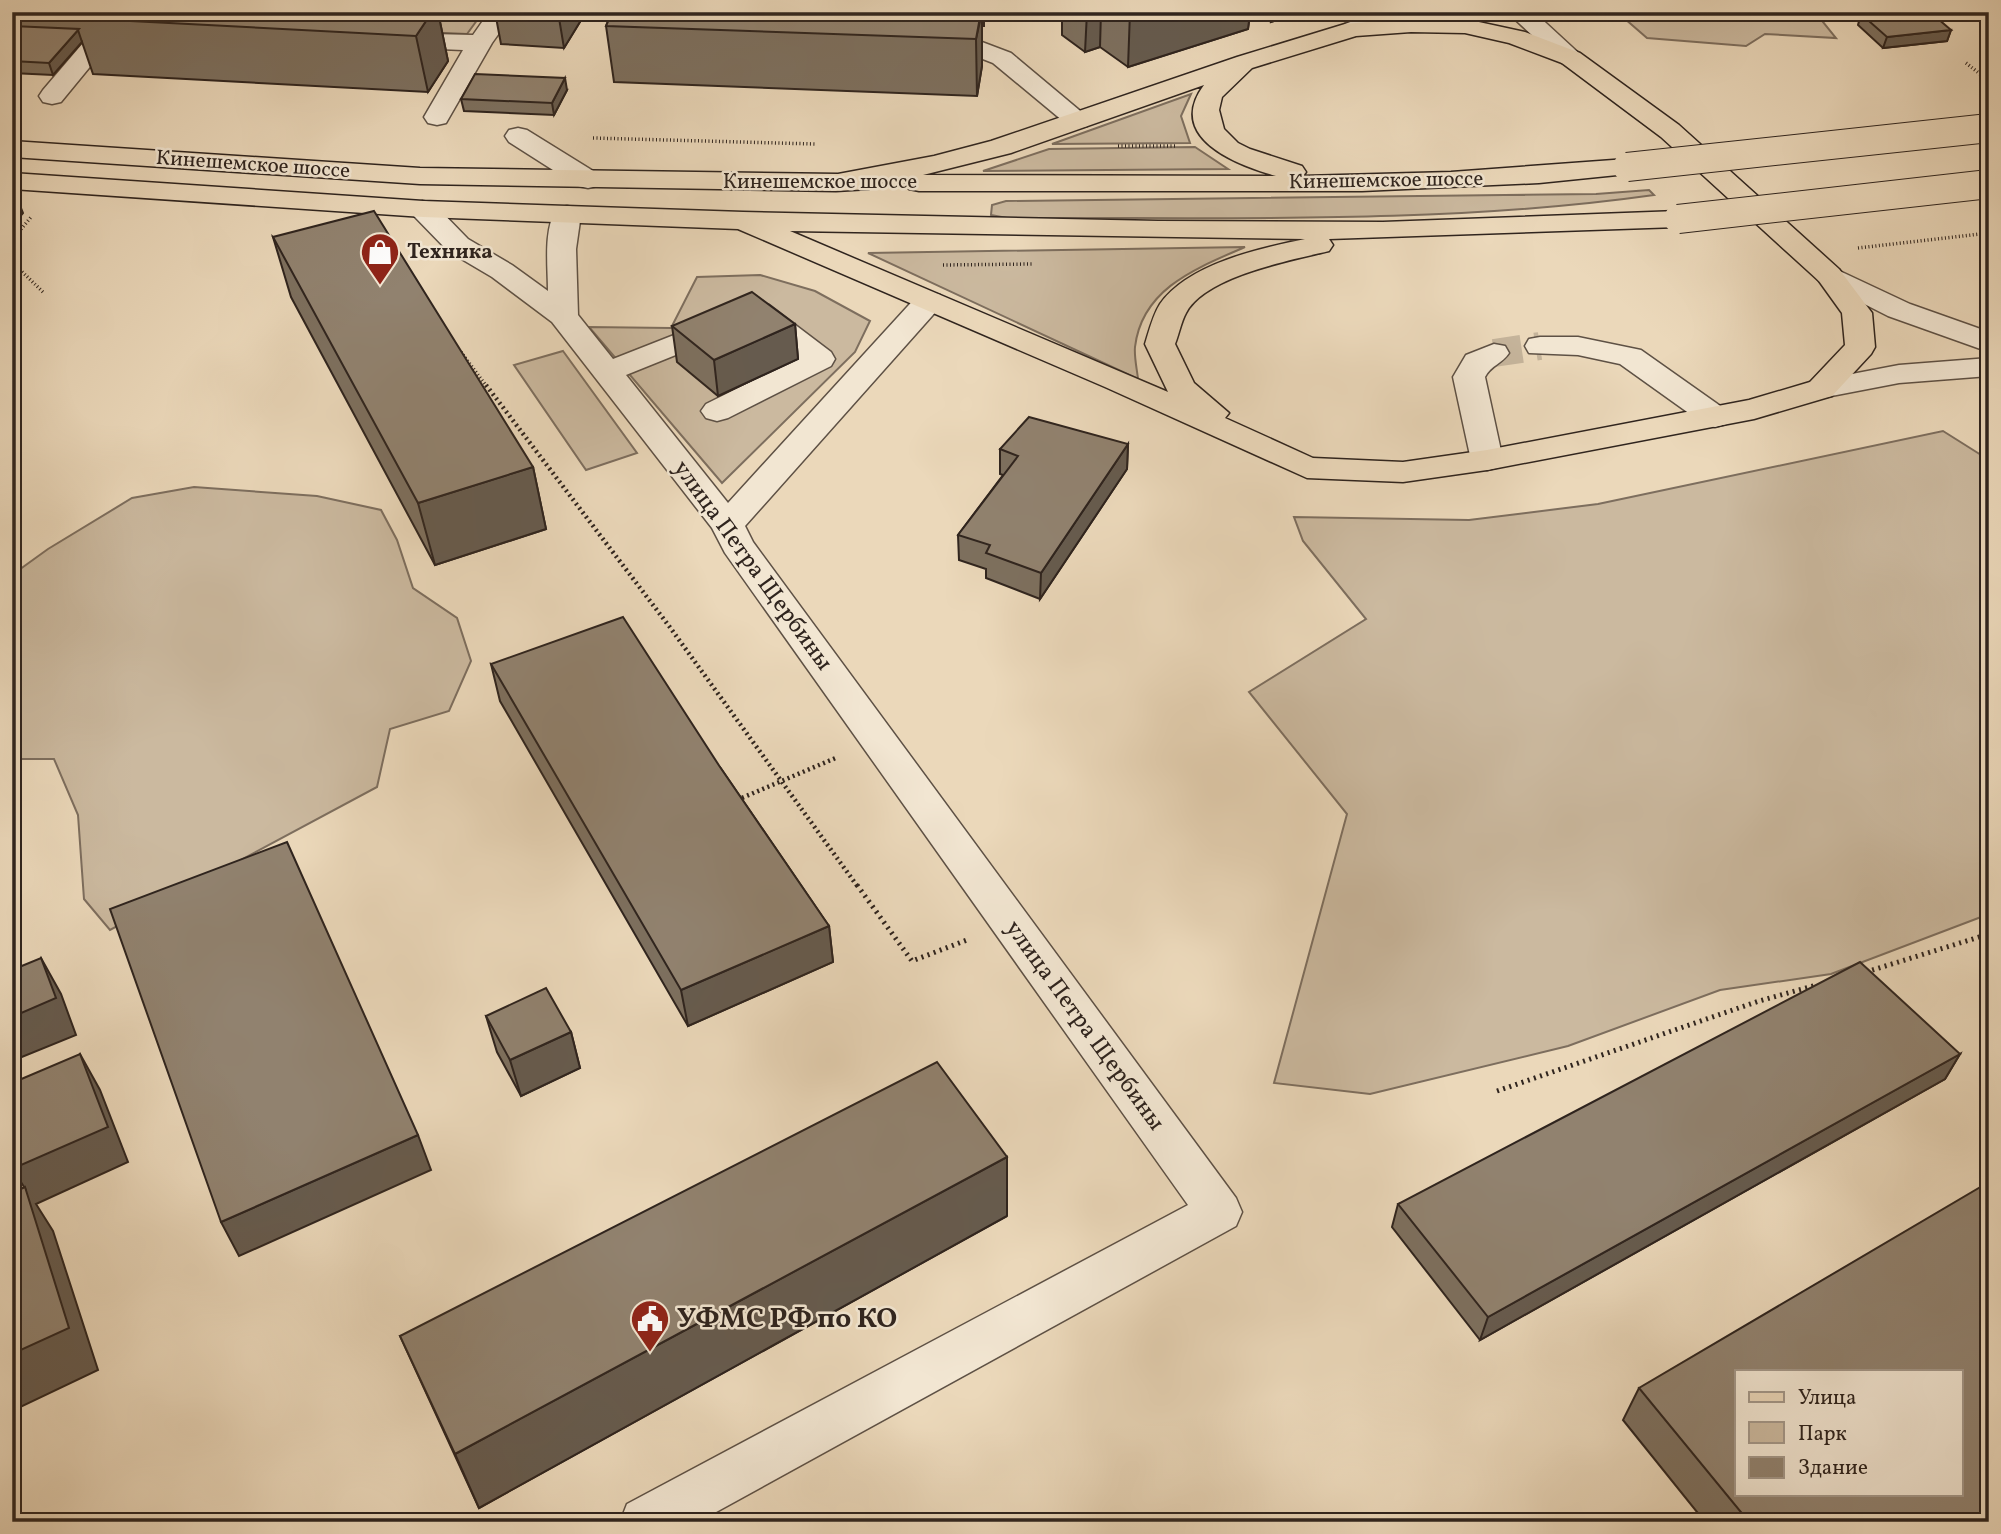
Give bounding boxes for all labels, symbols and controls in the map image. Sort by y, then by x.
street label: Кинешемское шоссе [155,144,351,186]
street label: Кинешемское шоссе [1289,165,1484,197]
street label: Кинешемское шоссе [723,168,917,197]
shop icon: Техника [359,231,401,286]
place label: Техника [407,238,493,267]
street label: улица Петра Щербины [664,454,840,678]
street label: улица Петра Щербины [996,914,1172,1138]
public building icon: УФМС РФ по КО [629,1298,671,1353]
place label: УФМС РФ по КО [677,1300,897,1339]
legend [1735,1370,1962,1496]
text: Улица [1798,1384,1856,1413]
text: Парк [1798,1420,1847,1449]
text: Здание [1798,1454,1868,1483]

